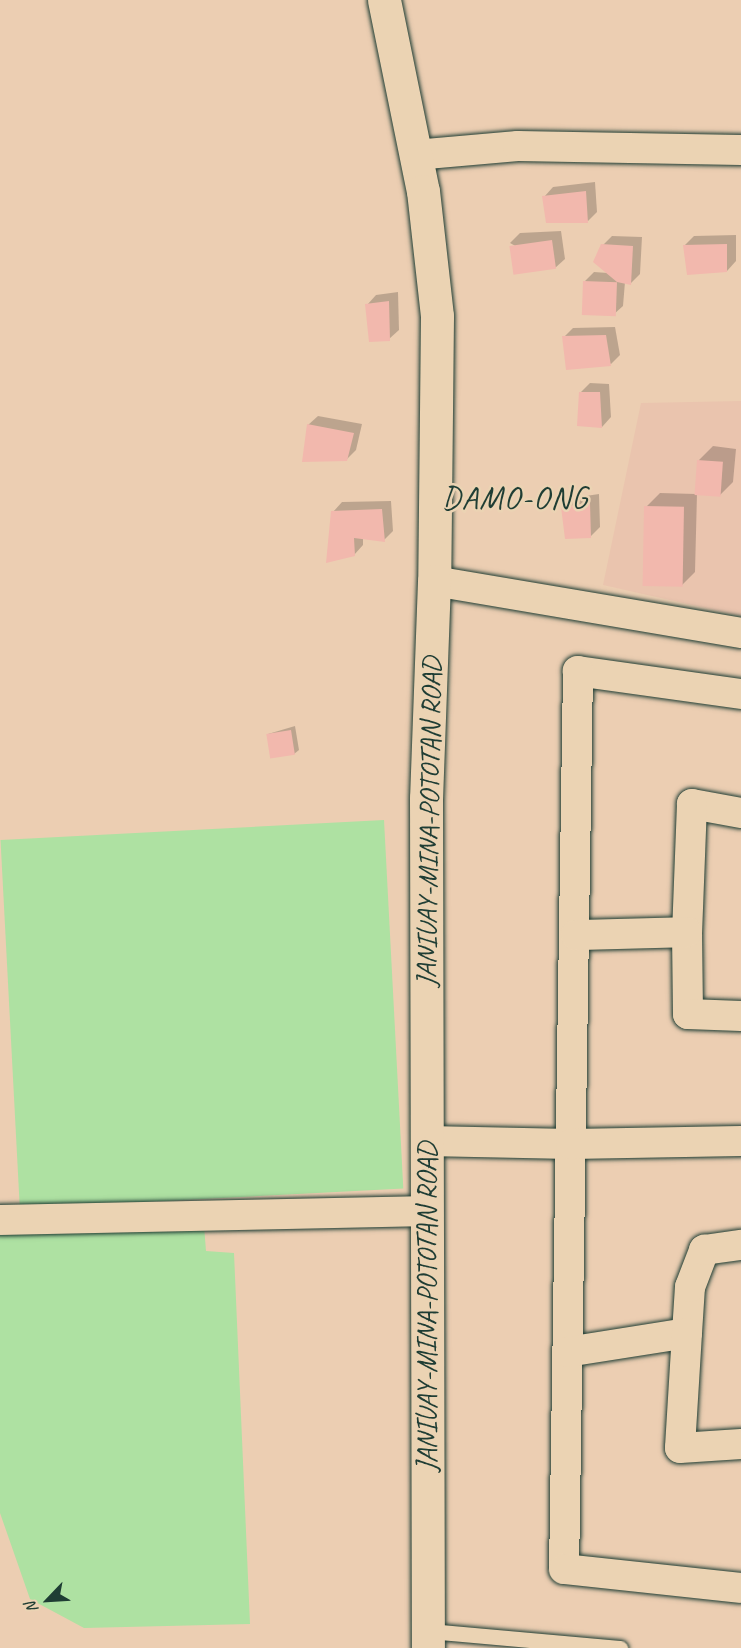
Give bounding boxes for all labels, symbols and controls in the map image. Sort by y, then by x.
district label: DAMO-ONG [442,479,588,517]
street label: JANIUAY-MINA-POTOTAN ROAD [409,657,449,987]
street label: JANIUAY-MINA-POTOTAN ROAD [410,1142,444,1472]
north arrow [18,1570,78,1630]
text: N [21,1599,43,1616]

